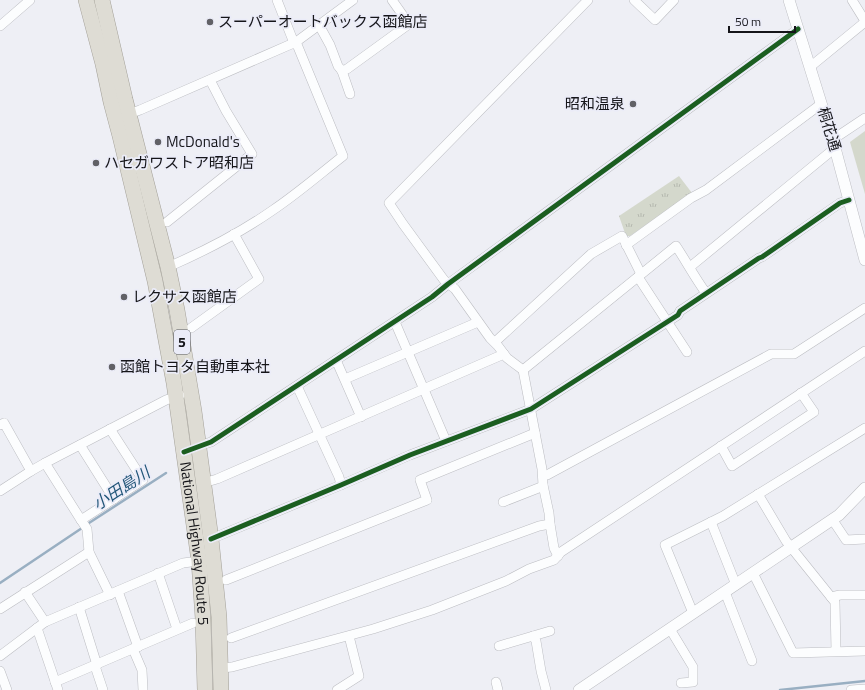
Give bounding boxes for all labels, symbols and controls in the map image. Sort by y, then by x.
scale bar [729,8,795,34]
place label: スーパーオートバックス函館店 [218,10,427,33]
text: 50 m [735,12,761,31]
marker: スーパーオートバックス函館店 [205,17,215,27]
place label: 昭和温泉 [565,92,625,115]
marker: 昭和温泉 [628,99,638,109]
street label: 桐花通 [812,104,847,154]
place label: McDonald's [166,130,240,153]
marker: McDonald's [153,137,163,147]
place label: ハセガワストア昭和店 [104,151,254,174]
marker: ハセガワストア昭和店 [91,158,101,168]
place label: レクサス函館店 [132,285,237,308]
marker: レクサス函館店 [119,292,129,302]
road number: 5 [174,330,190,354]
place label: 函館トヨタ自動車本社 [120,355,270,378]
marker: 函館トヨタ自動車本社 [107,362,117,372]
water label: 小田島川 [88,459,156,515]
street label: National Highway Route 5 [174,460,215,626]

